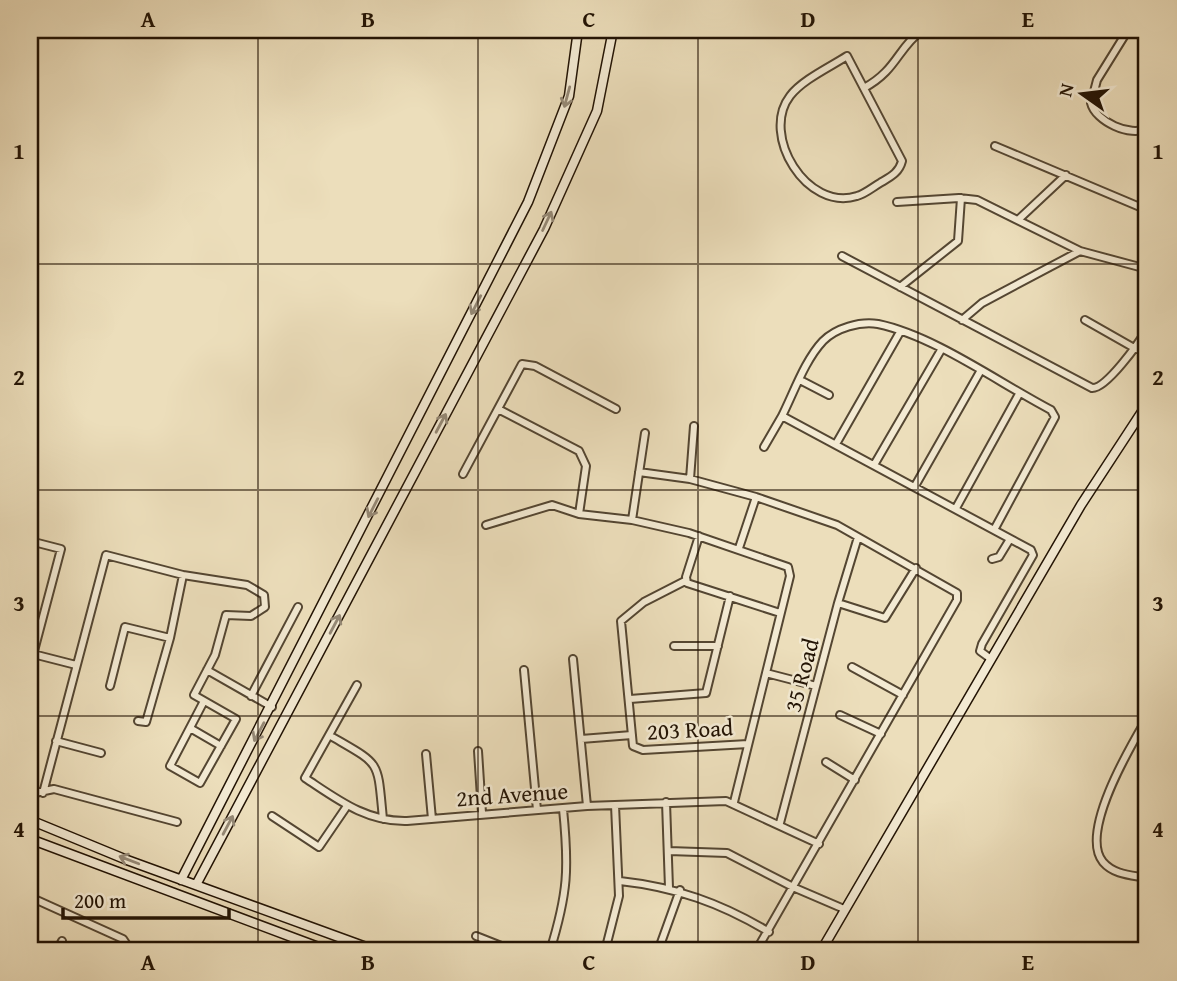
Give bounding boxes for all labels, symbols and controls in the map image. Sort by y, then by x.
text: A [141,2,156,35]
text: B [361,2,375,35]
text: C [582,2,596,35]
text: D [801,2,816,35]
text: E [1022,2,1034,35]
north arrow [1048,60,1118,130]
text: N [1050,80,1081,99]
one-way arrow [560,86,573,108]
text: 1 [13,134,25,167]
text: 1 [1152,134,1164,167]
one-way arrow [541,211,554,233]
one-way arrow [469,294,483,315]
text: 2 [13,360,25,393]
text: 2 [1152,360,1164,393]
one-way arrow [434,413,448,433]
one-way arrow [366,497,380,518]
text: 3 [13,586,25,619]
text: 3 [1152,586,1164,619]
one-way arrow [328,614,342,634]
street label: 35 Road [775,634,827,716]
street label: 203 Road [646,710,735,748]
one-way arrow [251,721,265,742]
street label: 2nd Avenue [455,774,569,814]
text: 4 [13,812,25,845]
text: 4 [1152,812,1164,845]
one-way arrow [222,815,235,836]
one-way arrow [118,853,140,865]
scale bar [63,876,229,920]
text: 200 m [74,885,126,916]
text: A [141,945,156,978]
text: B [361,945,375,978]
text: C [582,945,596,978]
text: D [801,945,816,978]
text: E [1022,945,1034,978]

